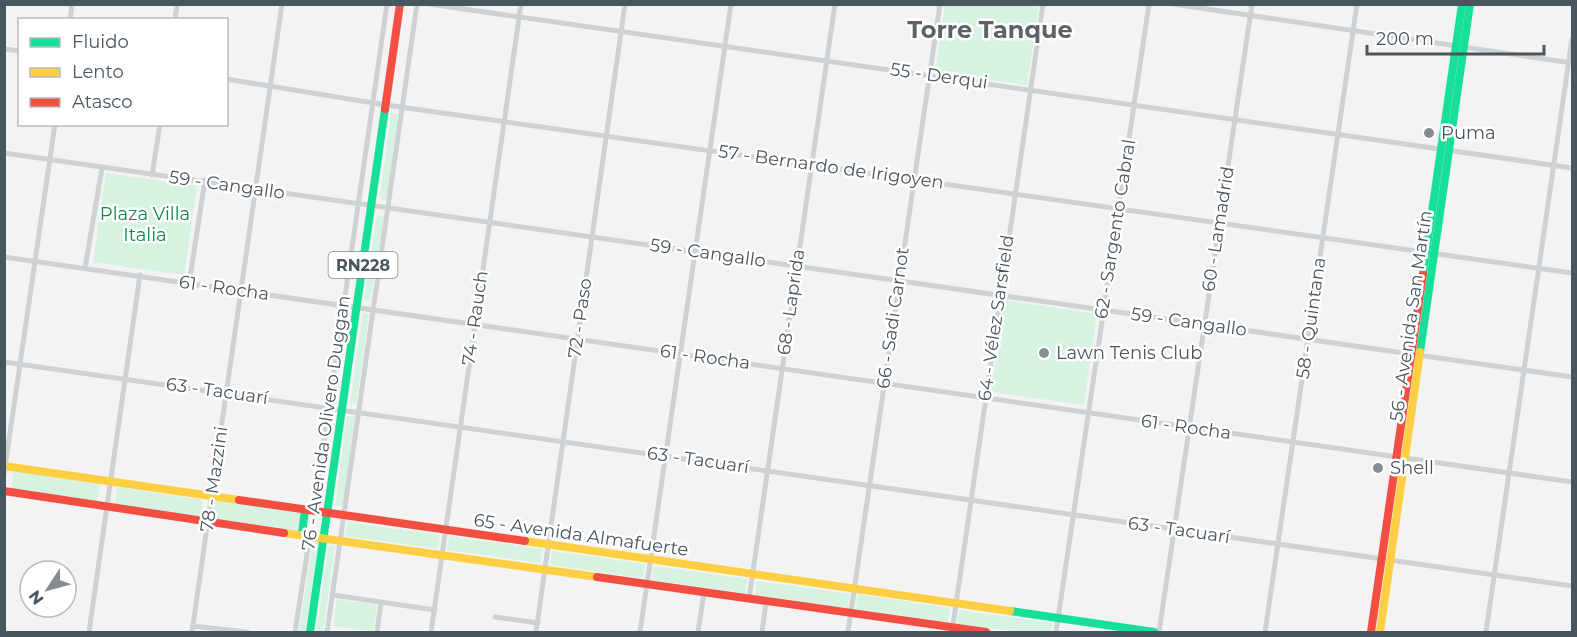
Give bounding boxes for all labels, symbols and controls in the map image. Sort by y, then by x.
district label: Torre Tanque [907,15,1073,44]
legend [18,18,228,126]
scale bar [1367,18,1544,56]
text: 200 m [1376,28,1434,50]
text: Fluido [72,31,129,53]
street label: 55 - Derqui [889,58,989,94]
text: Lento [72,61,124,83]
text: Atasco [72,91,132,113]
place label: Puma [1441,122,1496,144]
marker: Puma [1422,126,1436,140]
street label: 62 - Sargento Cabral [1090,137,1140,321]
street label: 57 - Bernardo de Irigoyen [717,140,945,194]
street label: 60 - Lamadrid [1197,165,1239,293]
street label: 59 - Cangallo [168,166,286,204]
park label: Plaza Villa Italia [100,203,190,246]
street label: 56 - Avenida San Martín [1385,209,1437,423]
street label: 64 - Vélez Sarsfield [973,233,1019,403]
street label: 59 - Cangallo [649,234,767,272]
street label: 66 - Sadi Carnot [872,246,914,390]
street label: 68 - Laprida [773,248,809,356]
road number: RN228 [328,252,398,278]
street label: 58 - Quintana [1292,256,1330,380]
street label: 74 - Rauch [457,269,493,367]
street label: 61 - Rocha [177,271,271,305]
street label: 72 - Paso [564,277,596,359]
street label: 76 - Avenida Olivero Duggan [297,294,355,552]
street label: 59 - Cangallo [1130,303,1248,341]
street label: 61 - Rocha [658,340,752,374]
place label: Lawn Tenis Club [1056,342,1202,364]
marker: Lawn Tenis Club [1037,346,1051,360]
street label: 63 - Tacuarí [165,373,270,409]
street label: 61 - Rocha [1139,410,1233,444]
street label: 78 - Mazzini [196,425,232,533]
street label: 63 - Tacuarí [646,442,751,478]
place label: Shell [1390,457,1434,479]
marker: Shell [1371,461,1385,475]
street label: 65 - Avenida Almafuerte [472,509,690,561]
street label: 63 - Tacuarí [1127,512,1232,548]
north arrow [18,559,78,619]
text: N [25,587,48,608]

